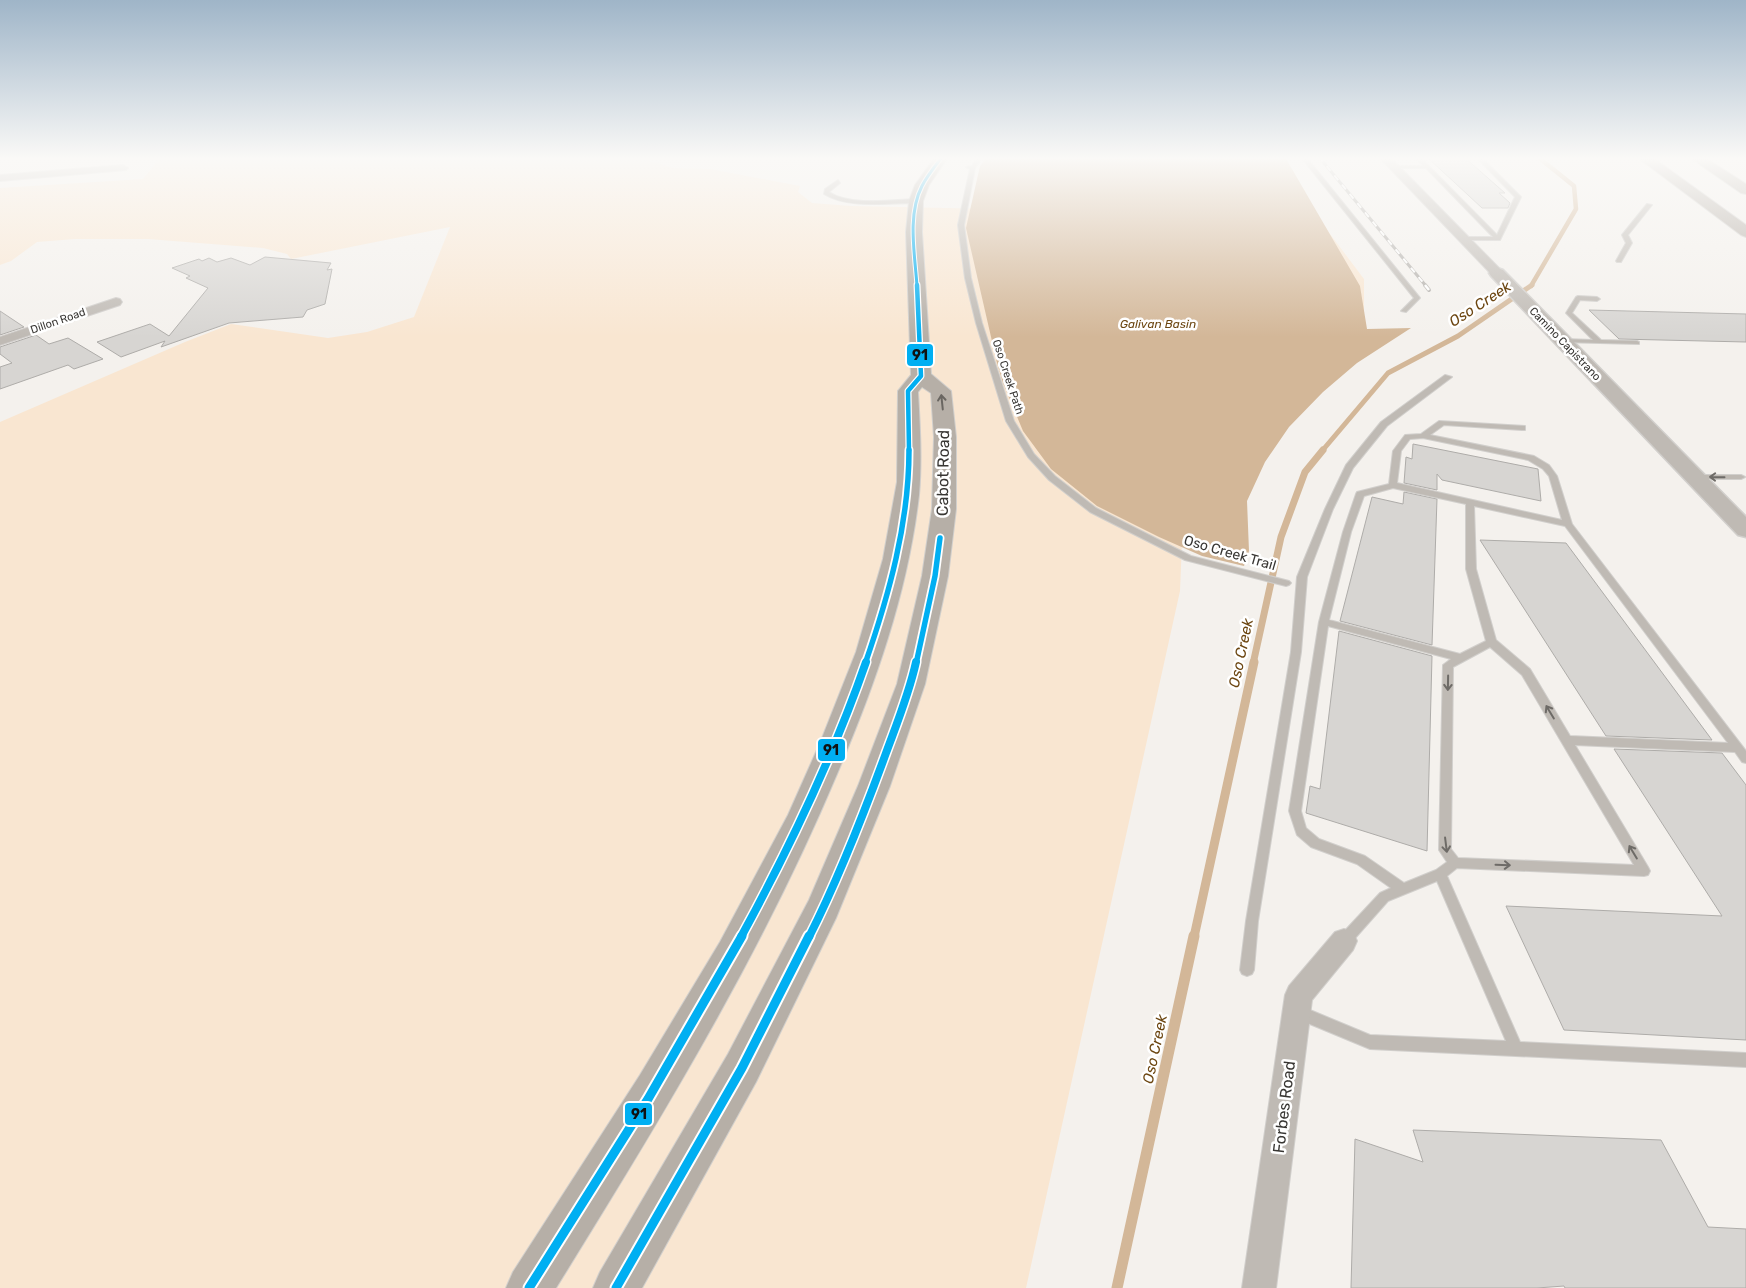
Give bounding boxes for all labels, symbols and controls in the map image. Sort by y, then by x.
water label: Oso Creek [1446,277,1515,331]
street label: Camino Capistrano [1527,305,1603,383]
street label: Dillon Road [29,306,87,336]
water label: Galivan Basin [1120,317,1196,331]
street label: Oso Creek Path [990,338,1026,416]
line badge: 91 [906,343,934,367]
text: 91 [912,347,928,364]
one-way arrow [937,395,947,411]
street label: Cabot Road [933,430,953,516]
one-way arrow [1709,472,1726,482]
street label: Oso Creek Trail [1182,532,1278,574]
water label: Oso Creek [1225,617,1257,689]
one-way arrow [1443,674,1453,690]
one-way arrow [1545,705,1555,719]
line badge: 91 [817,738,846,762]
text: 91 [823,742,839,759]
one-way arrow [1441,836,1451,852]
one-way arrow [1627,845,1637,859]
one-way arrow [1495,861,1511,870]
water label: Oso Creek [1139,1013,1171,1085]
street label: Forbes Road [1269,1060,1299,1154]
line badge: 91 [624,1102,653,1126]
text: 91 [631,1106,647,1123]

